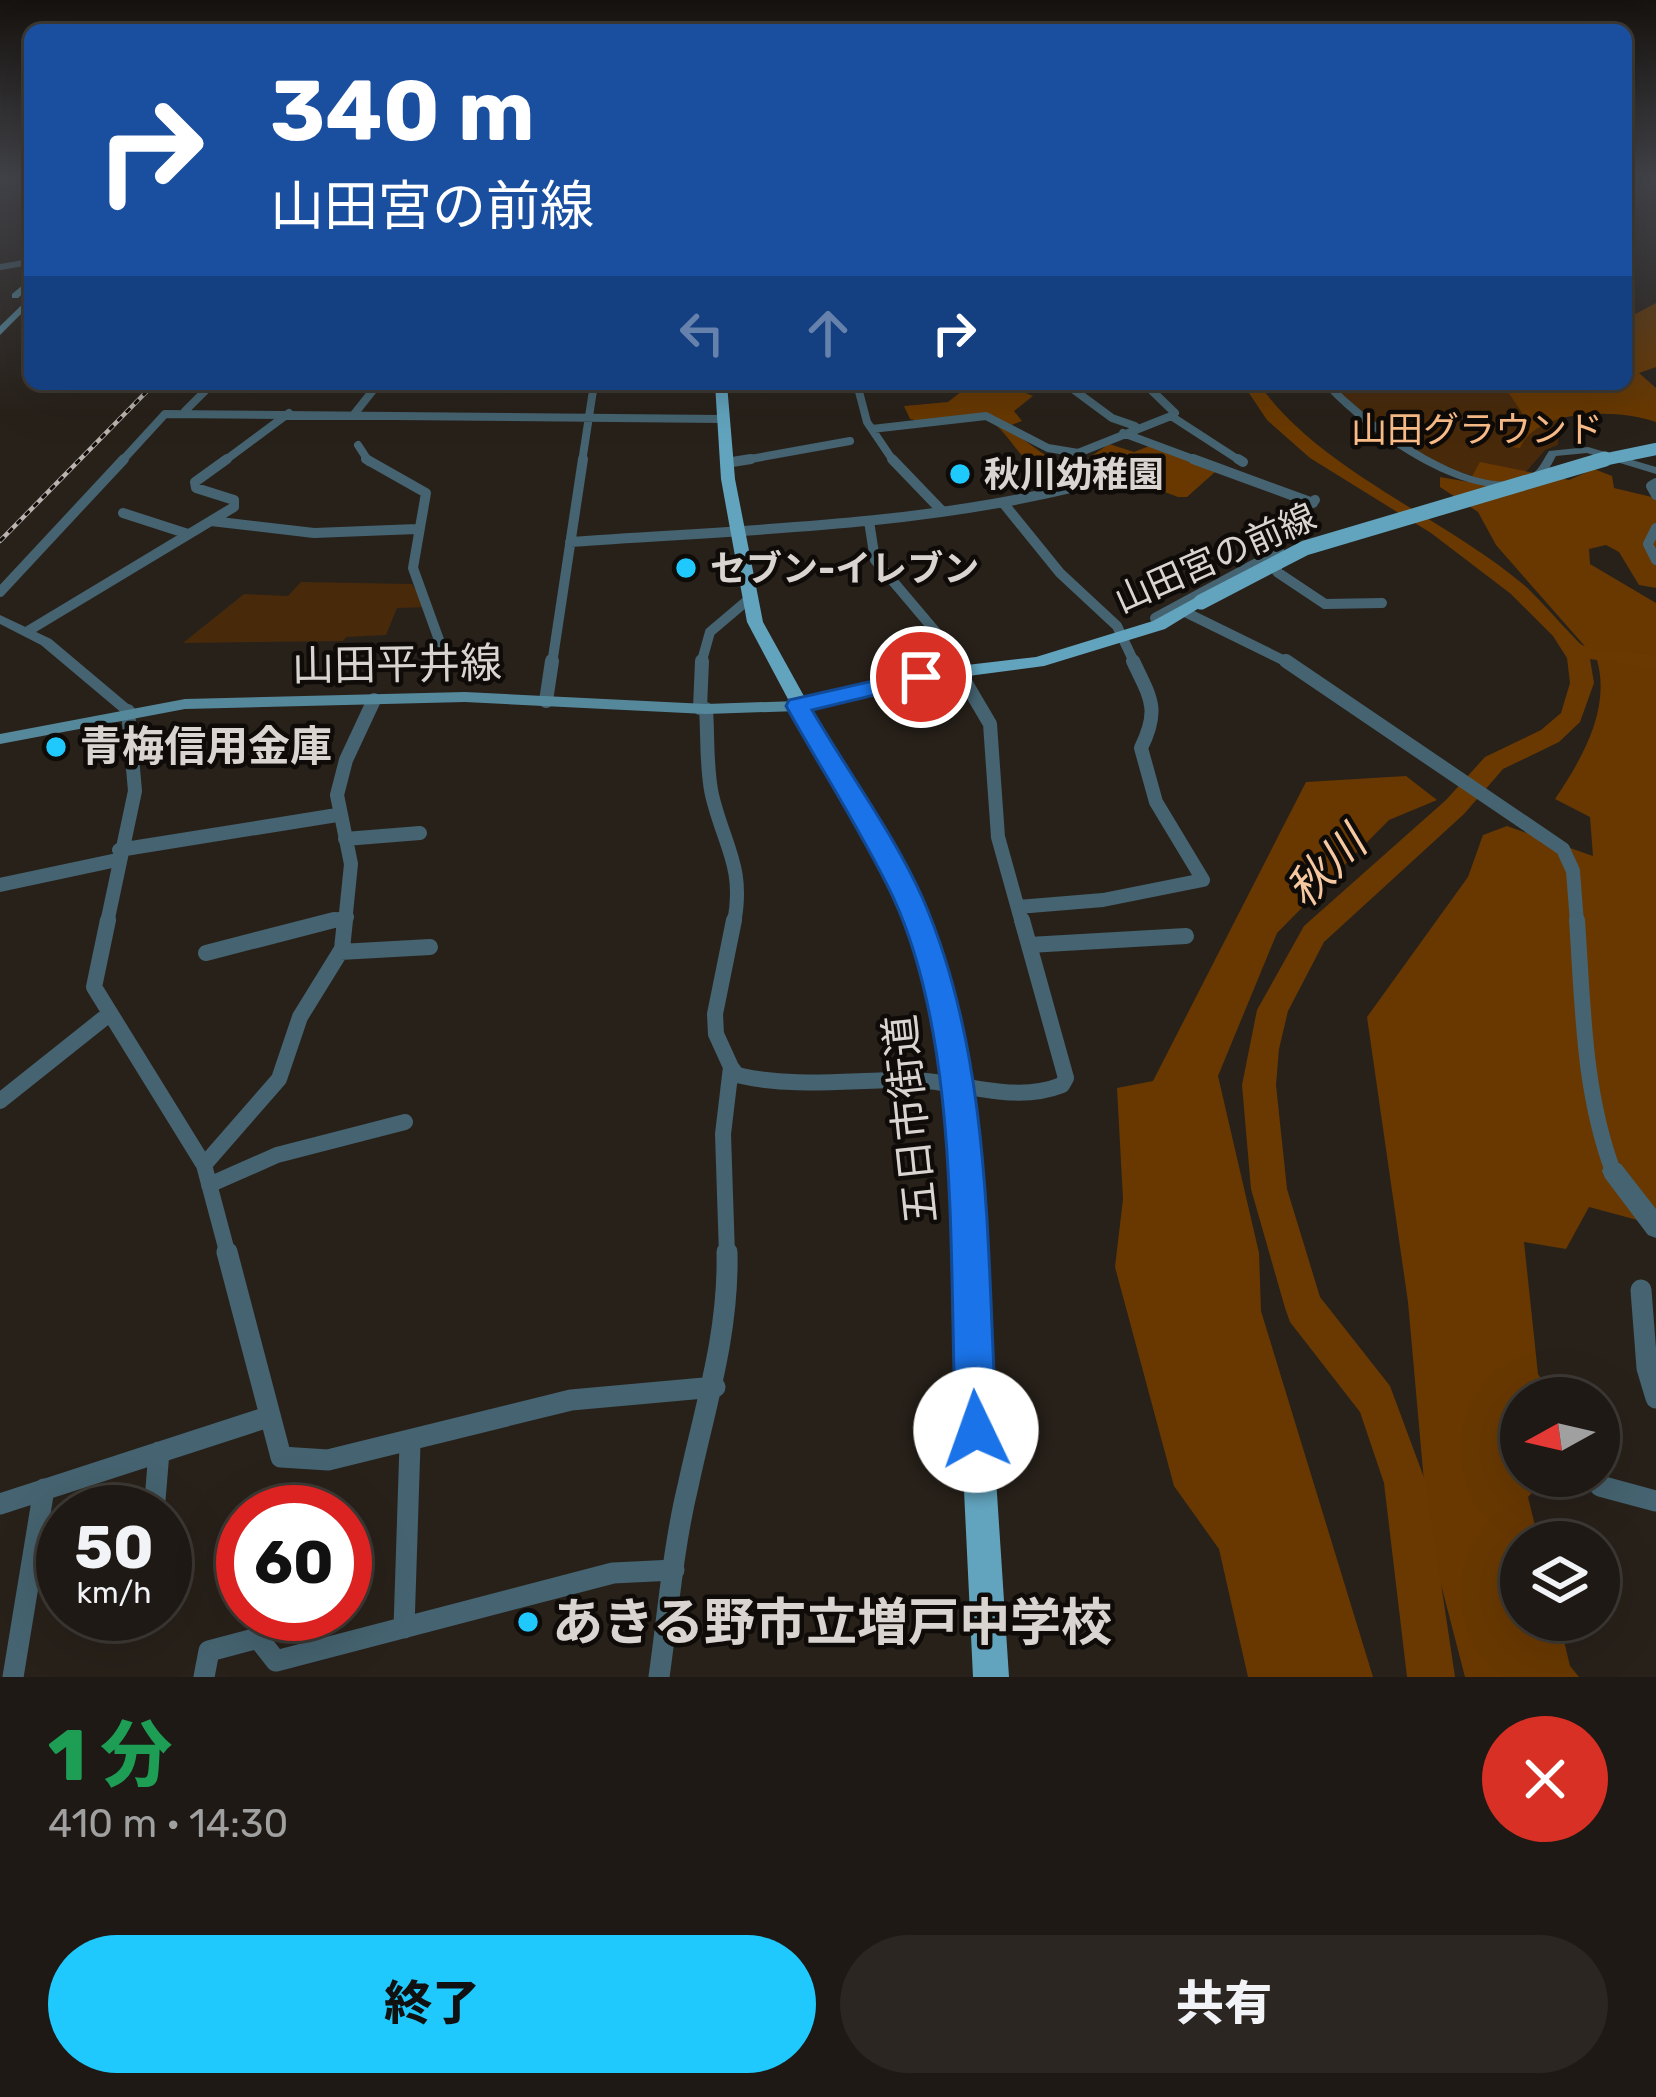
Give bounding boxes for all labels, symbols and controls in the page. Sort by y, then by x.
text: 340 m [270,61,535,161]
icon: right [72,72,228,228]
text: 山田宮の前線 [270,175,594,239]
icon: left [669,300,735,366]
icon: ahead [795,300,861,366]
icon: right [921,300,987,366]
park label: 山田グラウンド [1351,408,1603,451]
place label: 秋川幼稚園 [984,453,1164,496]
marker: 秋川幼稚園 [947,461,973,487]
street label: 山田宮の前線 [1108,494,1322,622]
place label: セブン-イレブン [710,547,979,590]
marker: セブン-イレブン [673,555,699,581]
pin [870,626,972,728]
street label: 山田平井線 [292,638,502,692]
icon: arrive [888,644,954,710]
place label: 青梅信用金庫 [80,722,332,772]
marker: 青梅信用金庫 [43,734,69,760]
water label: 秋川 [1275,814,1379,918]
street label: 五日市街道 [875,1012,947,1226]
position arrow [913,1367,1039,1493]
north arrow [1500,1377,1620,1497]
map controls [1500,1377,1620,1641]
speed limit sign: 60 [216,1485,372,1641]
text: 50 [74,1512,154,1583]
button: layers [1500,1521,1620,1641]
text: km/h [77,1575,151,1611]
place label: あきる野市立増戸中学校 [552,1592,1112,1653]
marker: あきる野市立増戸中学校 [515,1609,541,1635]
text: 1 分 [48,1713,172,1798]
button: close [1482,1716,1608,1842]
text: 410 m · 14:30 [48,1801,288,1847]
button: 終了 [48,1935,816,2073]
button: 共有 [840,1935,1608,2073]

